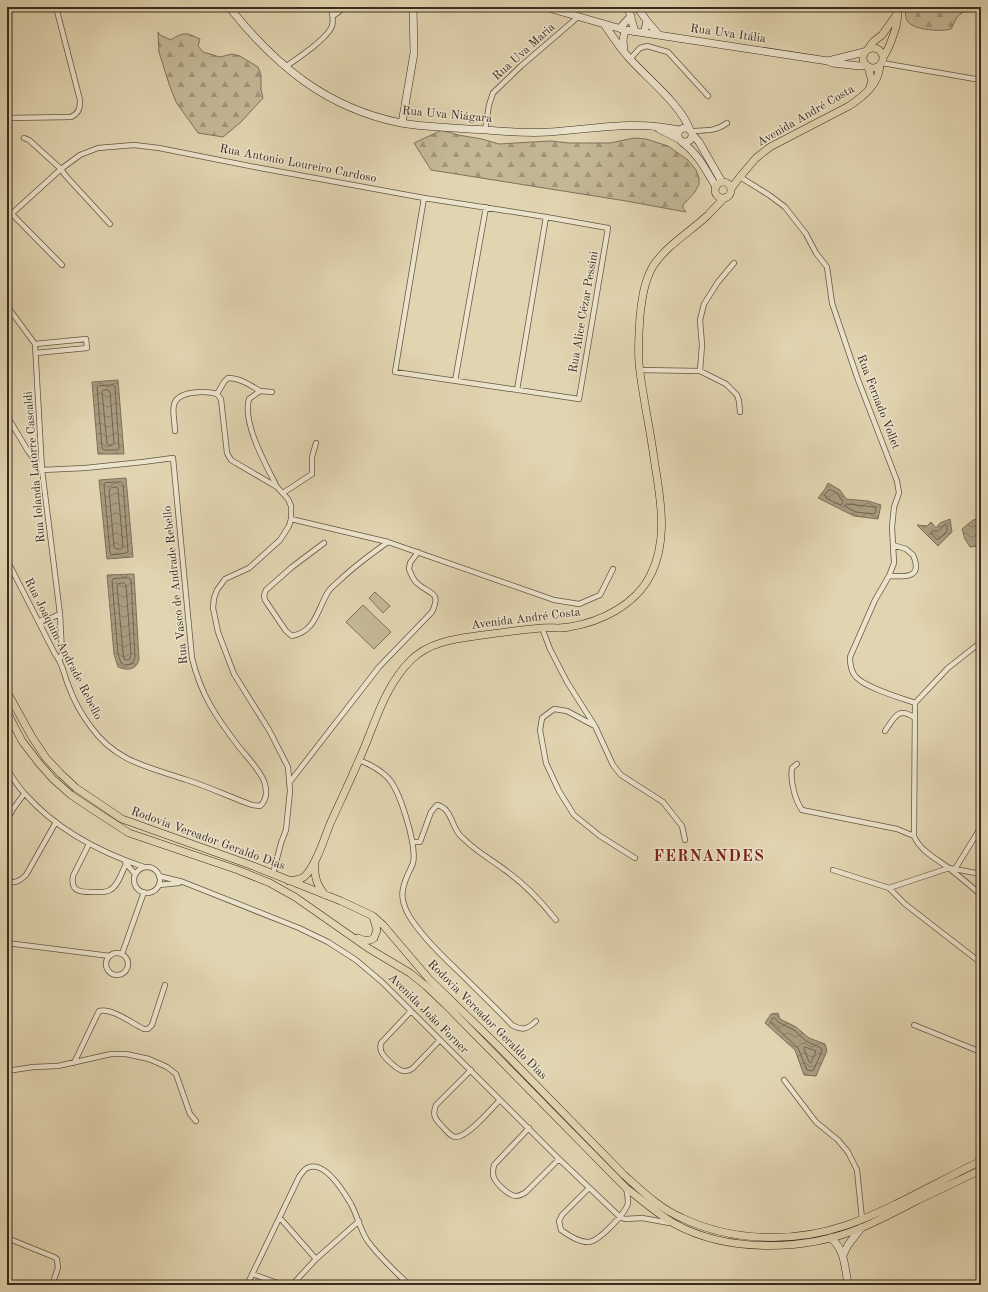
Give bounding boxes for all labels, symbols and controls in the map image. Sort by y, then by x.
street label: Rua Uva Maria [491,21,557,83]
street label: Rua Uva Itália [689,23,767,45]
street label: Avenida André Costa [755,83,857,149]
street label: Rua Uva Niágara [401,105,493,125]
street label: Rua Antonio Loureiro Cardoso [218,143,378,185]
street label: Rua Alice Cézar Pessini [567,250,601,374]
street label: Rua Fernado Vollet [854,353,902,451]
street label: Rua Iolanda Latorre Cascaldi [22,391,48,543]
street label: Rua Vasco de Andrade Rebello [162,505,190,665]
street label: Rua Joaquim Andrade Rebello [22,576,104,722]
street label: Avenida André Costa [471,606,581,632]
street label: Rodovia Vereador Geraldo Dias [129,805,287,873]
district label: FERNANDES [653,849,765,865]
street label: Rodovia Vereador Geraldo Dias [425,958,549,1082]
street label: Avenida João Forner [386,972,470,1056]

